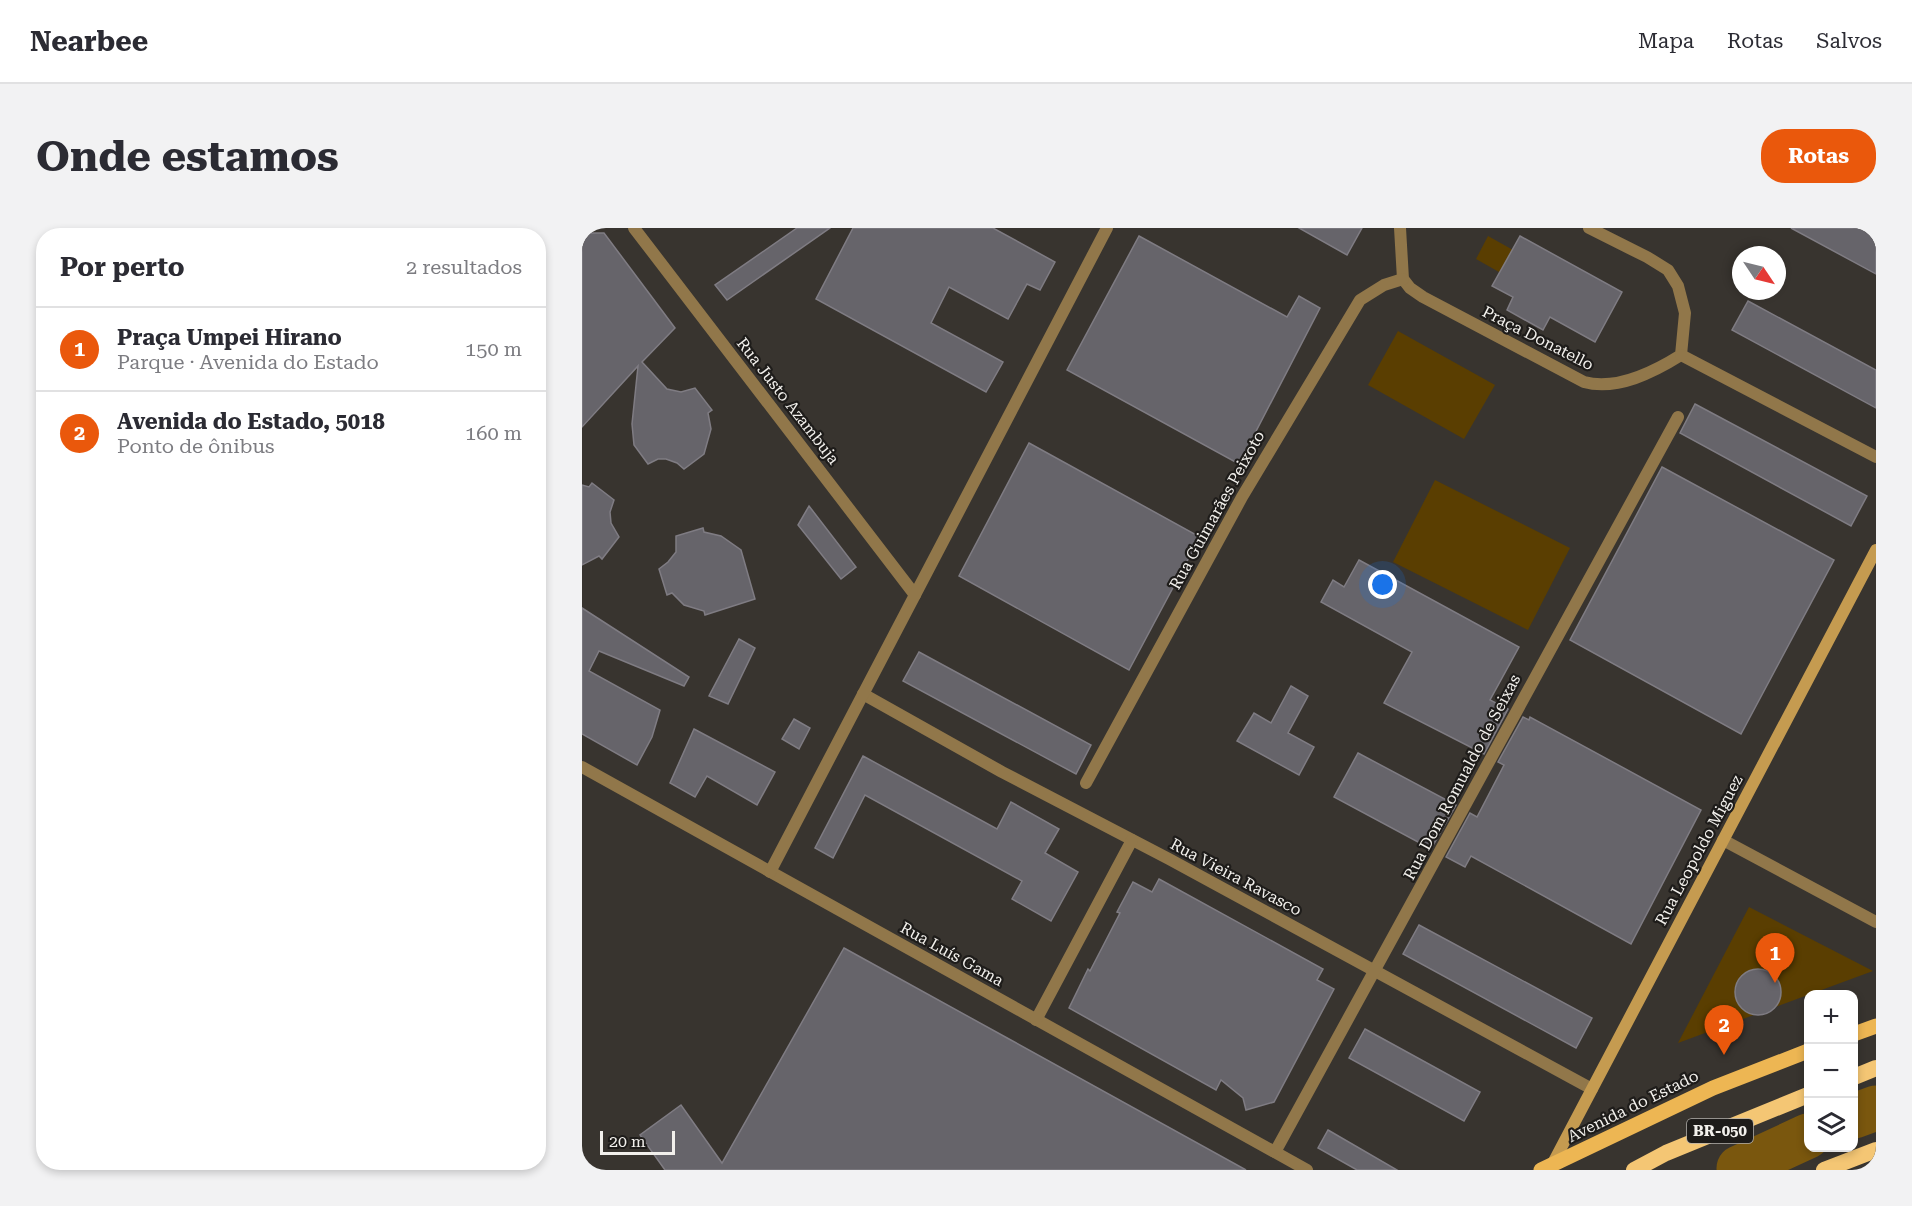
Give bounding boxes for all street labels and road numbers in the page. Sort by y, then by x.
street label: Praça Donatello [1479,302,1597,374]
street label: Rua Justo Azambuja [733,334,843,468]
street label: Rua Guimarães Peixoto [1165,427,1269,593]
street label: Rua Dom Romualdo de Seixas [1400,671,1525,883]
street label: Rua Leopoldo Miguez [1651,771,1747,928]
street label: Rua Vieira Ravasco [1167,834,1305,920]
street label: Rua Luís Gama [897,918,1007,990]
street label: Avenida do Estado [1564,1066,1702,1146]
road number: BR-050 [1687,1119,1753,1143]

